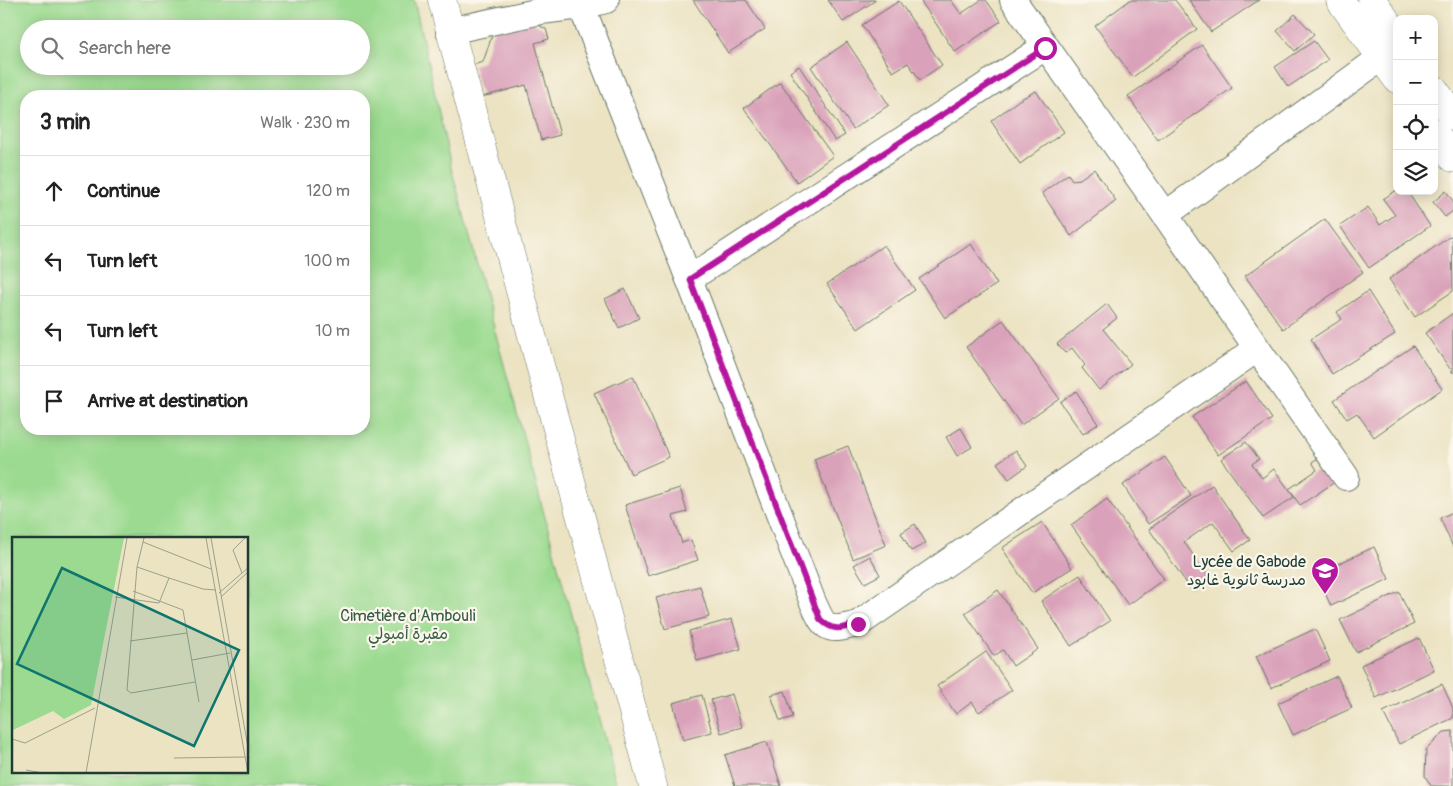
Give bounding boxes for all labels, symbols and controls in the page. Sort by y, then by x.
map controls [1393,15,1438,195]
button: + [1393,15,1438,60]
search box [20,20,370,75]
icon: search [38,34,66,62]
text: Search here [78,36,171,60]
route start [1034,37,1057,60]
button: − [1393,60,1438,105]
button: locate [1393,105,1438,150]
text: 3 min [40,109,90,136]
text: Walk · 230 m [260,113,350,133]
button: layers [1393,150,1438,195]
icon: ahead [40,177,68,205]
text: Continue [87,179,160,203]
text: 120 m [306,181,350,201]
icon: left [40,247,68,275]
text: Turn left [87,249,157,273]
text: 100 m [304,251,350,271]
icon: left [40,317,68,345]
text: Turn left [87,319,157,343]
text: 10 m [315,321,350,341]
icon: arrive [40,387,68,415]
text: Arrive at destination [87,389,248,413]
inset map [12,537,249,774]
place label: Lycée de Gabode مدرسة ثانوية غابود [1187,552,1306,590]
school or university icon: Lycée de Gabode مدرسة ثانوية غابود [1310,556,1340,595]
park label: Cimetière d'Ambouli مقبرة أمبولي [340,606,476,648]
route end [847,613,870,636]

